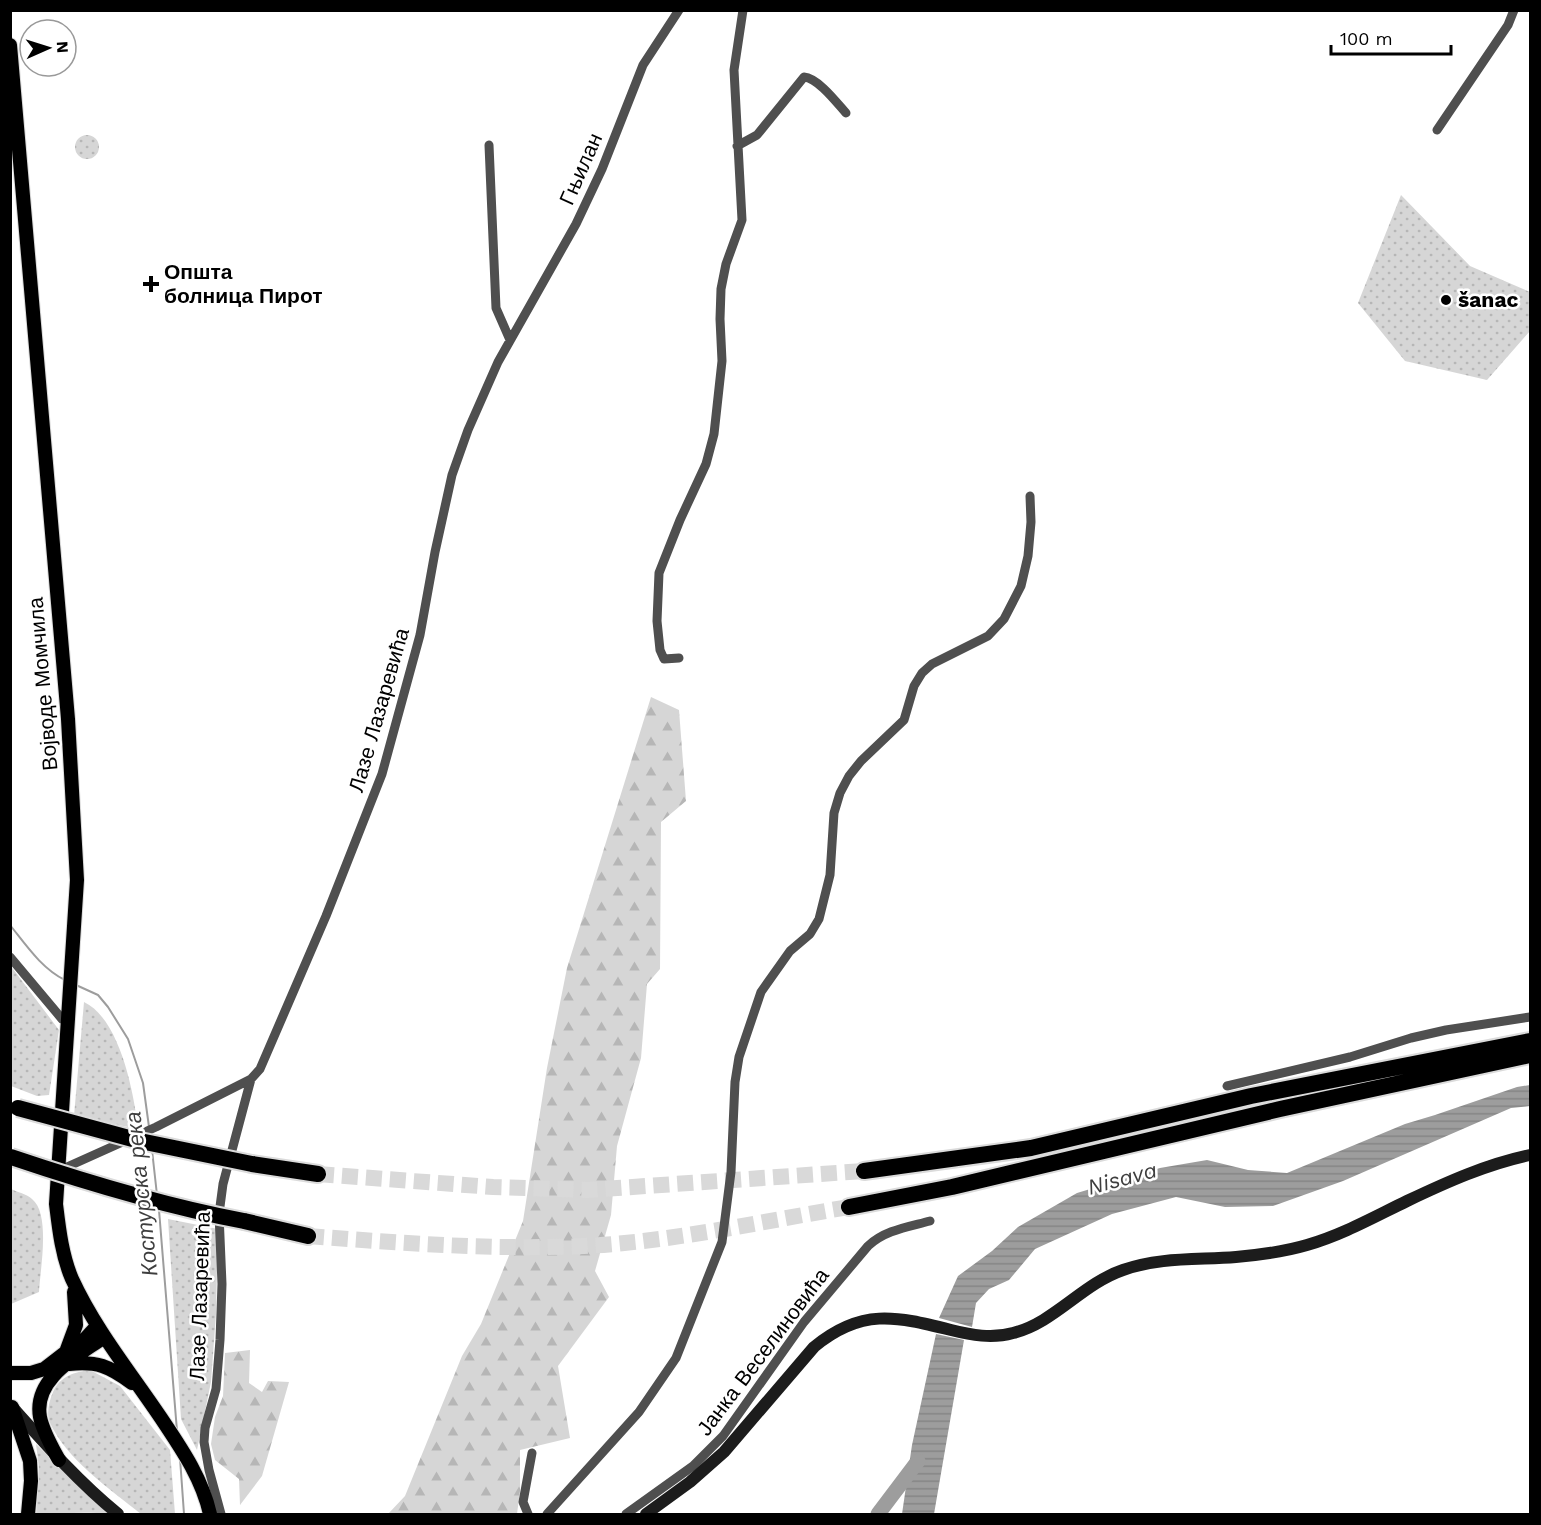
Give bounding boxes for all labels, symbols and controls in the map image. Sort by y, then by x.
north arrow [18,18,78,78]
scale bar [1331,18,1451,56]
text: 100 m [1340,28,1393,49]
text: N [53,41,72,54]
street label: Гњилан [554,129,607,208]
place label: Општа болница Пирот [164,259,322,308]
marker: Општа болница Пирот [142,275,160,293]
place label: šanac [1458,287,1518,312]
marker: šanac [1439,293,1453,307]
street label: Војводе Момчила [22,596,63,772]
street label: Лазе Лазаревића [343,625,414,795]
water label: Костурска река [120,1110,163,1277]
water label: Nisava [1085,1157,1160,1200]
street label: Лазе Лазаревића [184,1210,215,1381]
street label: Јанка Веселиновића [692,1263,834,1440]

